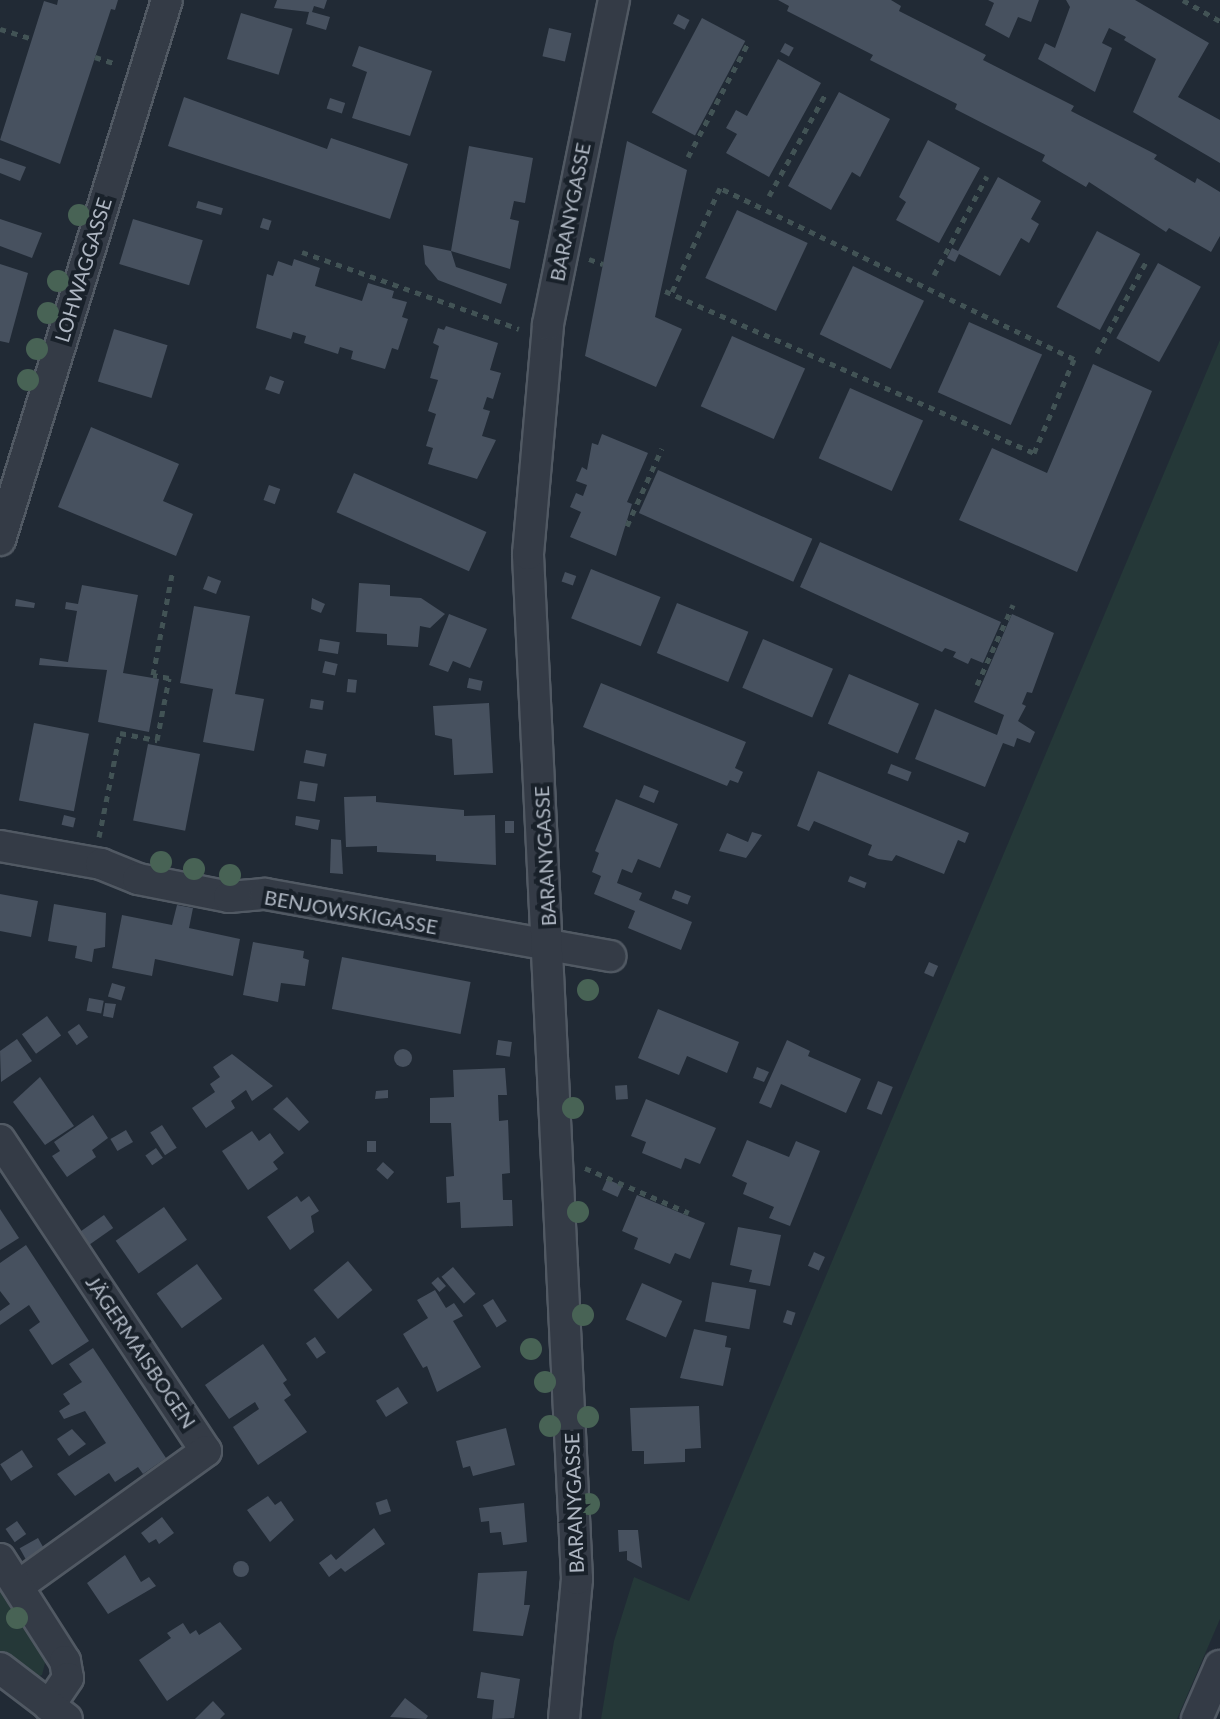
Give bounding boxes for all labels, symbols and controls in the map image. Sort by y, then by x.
street label: BARANYGASSE [545,141,595,283]
street label: LOHWAGGASSE [50,195,116,345]
street label: BARANYGASSE [529,785,561,927]
street label: BENJOWSKIGASSE [262,885,440,939]
street label: JÄGERMAISBOGEN [81,1271,201,1433]
street label: BARANYGASSE [560,1432,588,1574]

